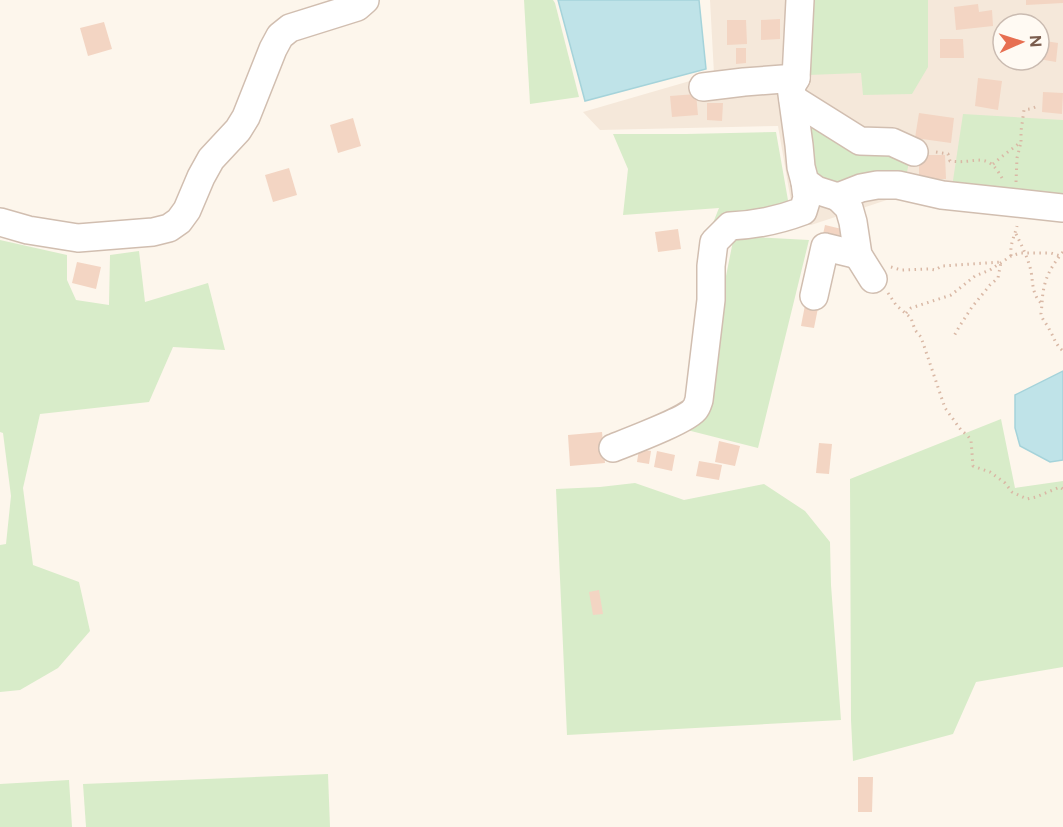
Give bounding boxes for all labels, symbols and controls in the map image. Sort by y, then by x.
north arrow [991,12,1051,72]
text: N [1026,35,1045,48]

